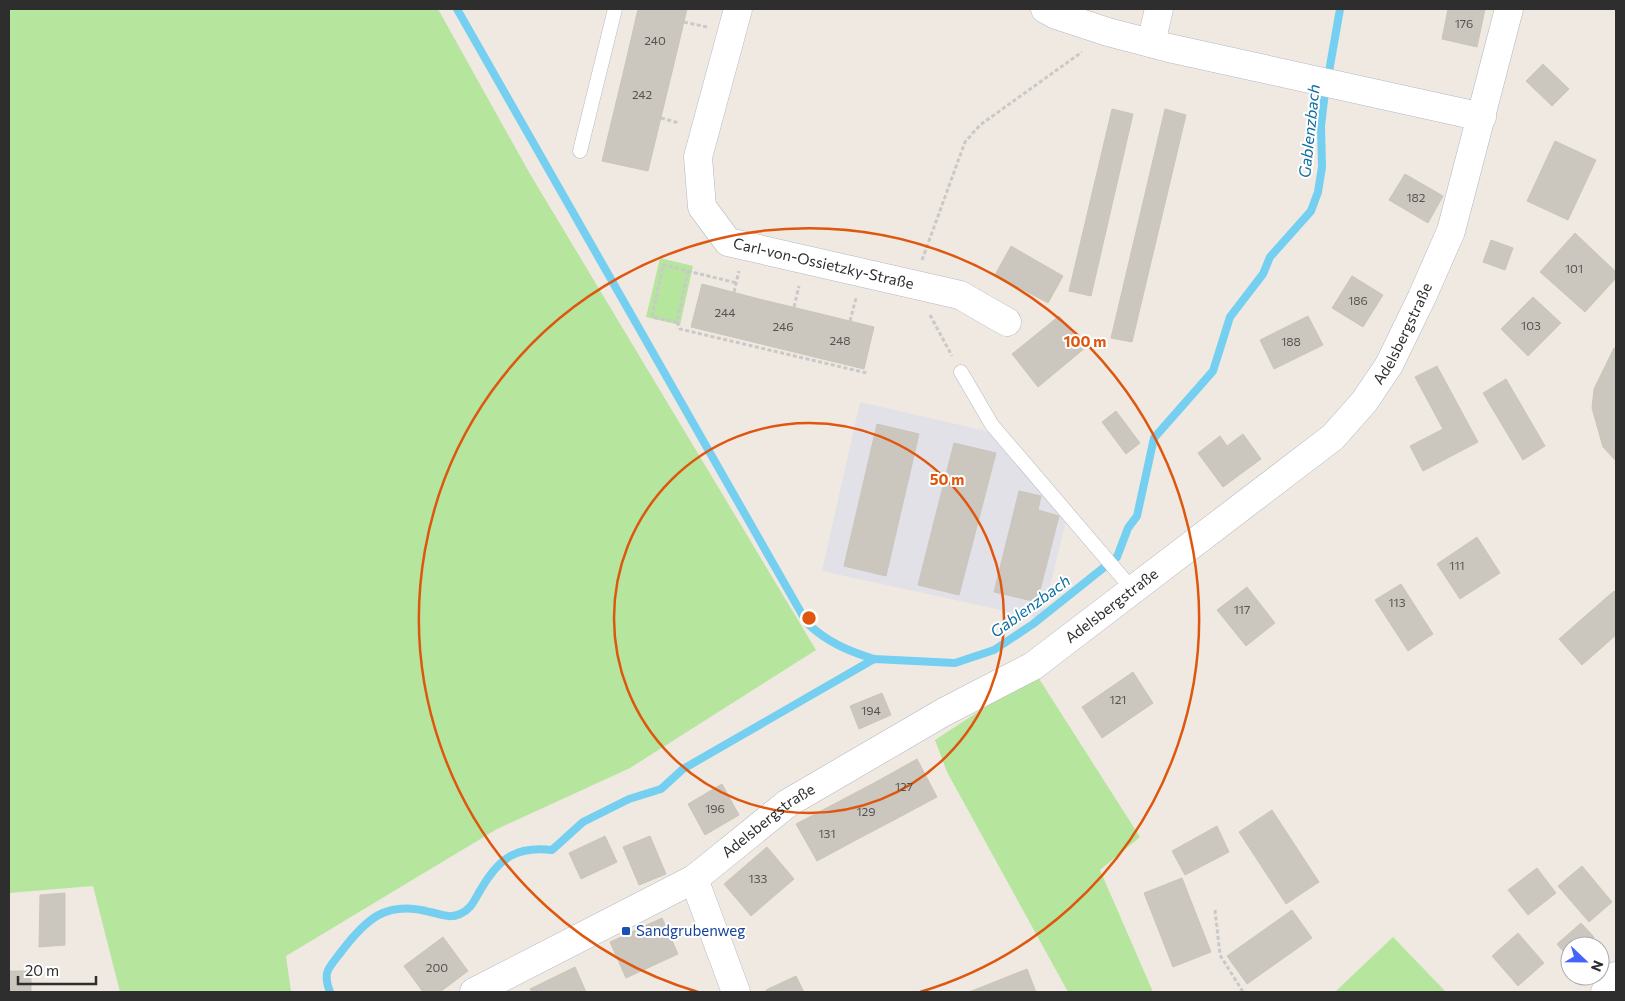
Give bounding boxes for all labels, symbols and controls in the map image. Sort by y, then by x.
house number: 176 [1455,16,1473,30]
house number: 240 [644,33,666,47]
water label: Gablenzbach [1294,83,1323,179]
house number: 242 [632,87,652,101]
house number: 182 [1406,190,1426,204]
street label: Carl-von-Ossietzky-Straße [732,234,916,292]
house number: 101 [1565,261,1583,275]
street label: Adelsbergstraße [1369,280,1435,387]
house number: 186 [1348,293,1368,307]
house number: 244 [715,305,735,319]
house number: 103 [1521,318,1541,332]
house number: 246 [773,319,793,333]
text: 100 m [1064,332,1106,350]
house number: 248 [830,333,850,347]
house number: 188 [1281,334,1301,348]
text: 50 m [930,470,964,488]
house number: 111 [1449,558,1465,572]
street label: Adelsbergstraße [1061,564,1161,646]
water label: Gablenzbach [986,570,1073,641]
house number: 113 [1388,595,1406,609]
house number: 117 [1234,602,1250,616]
centre of rings [800,609,818,627]
house number: 121 [1110,692,1126,706]
house number: 194 [861,703,881,717]
street label: Adelsbergstraße [718,779,818,861]
house number: 127 [895,779,913,793]
house number: 196 [705,801,725,815]
house number: 129 [856,804,876,818]
house number: 131 [818,826,836,840]
house number: 133 [749,871,768,885]
place label: Sandgrubenweg [636,921,745,939]
marker: Sandgrubenweg [620,925,632,937]
north arrow [1560,936,1610,986]
scale bar [18,954,95,986]
text: N [1588,958,1607,974]
house number: 200 [426,960,448,974]
text: 20 m [25,961,59,979]

